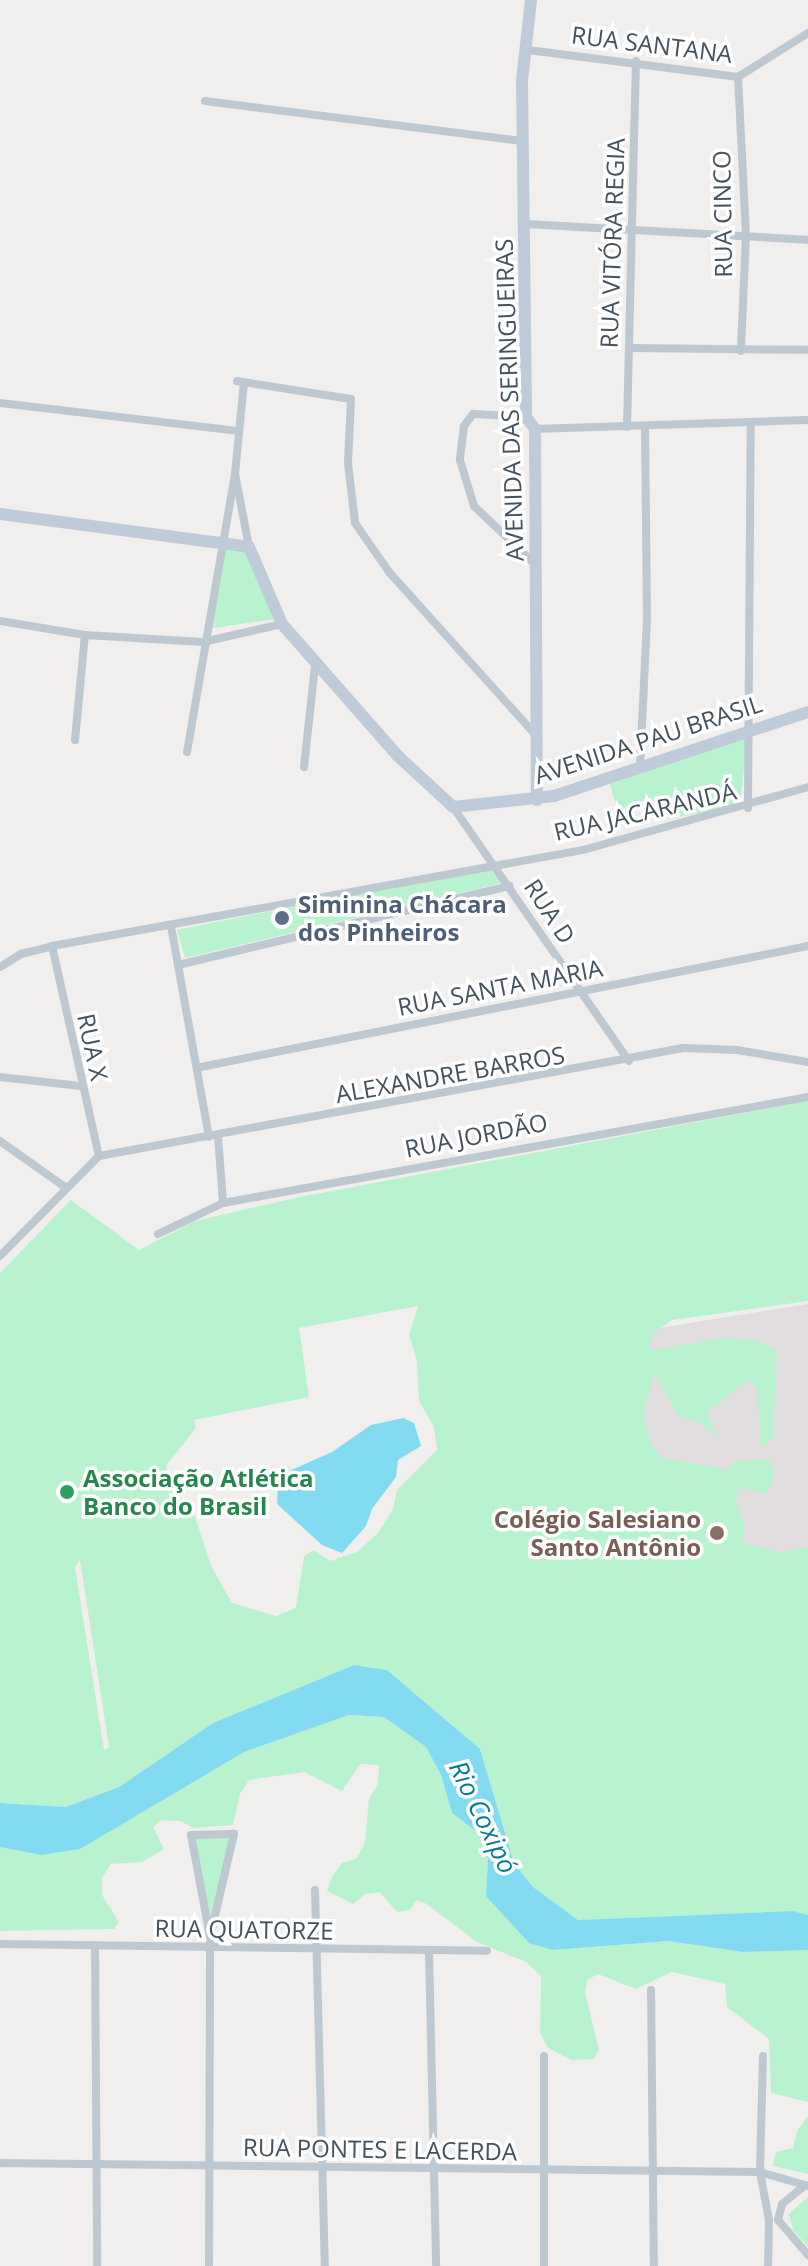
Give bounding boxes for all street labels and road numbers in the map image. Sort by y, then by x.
street label: RUA SANTANA [570,20,734,68]
street label: RUA VITÓRA REGIA [594,137,630,349]
street label: RUA CINCO [706,150,738,278]
street label: AVENIDA DAS SERINGUEIRAS [489,238,529,562]
street label: AVENIDA PAU BRASIL [531,689,765,789]
street label: RUA JACARANDÁ [551,776,739,846]
street label: RUA D [519,873,581,949]
street label: RUA SANTA MARIA [395,953,605,1021]
street label: RUA X [72,1011,114,1083]
street label: ALEXANDRE BARROS [333,1040,567,1108]
street label: RUA JORDÃO [402,1107,550,1163]
street label: RUA QUATORZE [154,1913,334,1945]
street label: RUA PONTES E LACERDA [243,2132,517,2166]

